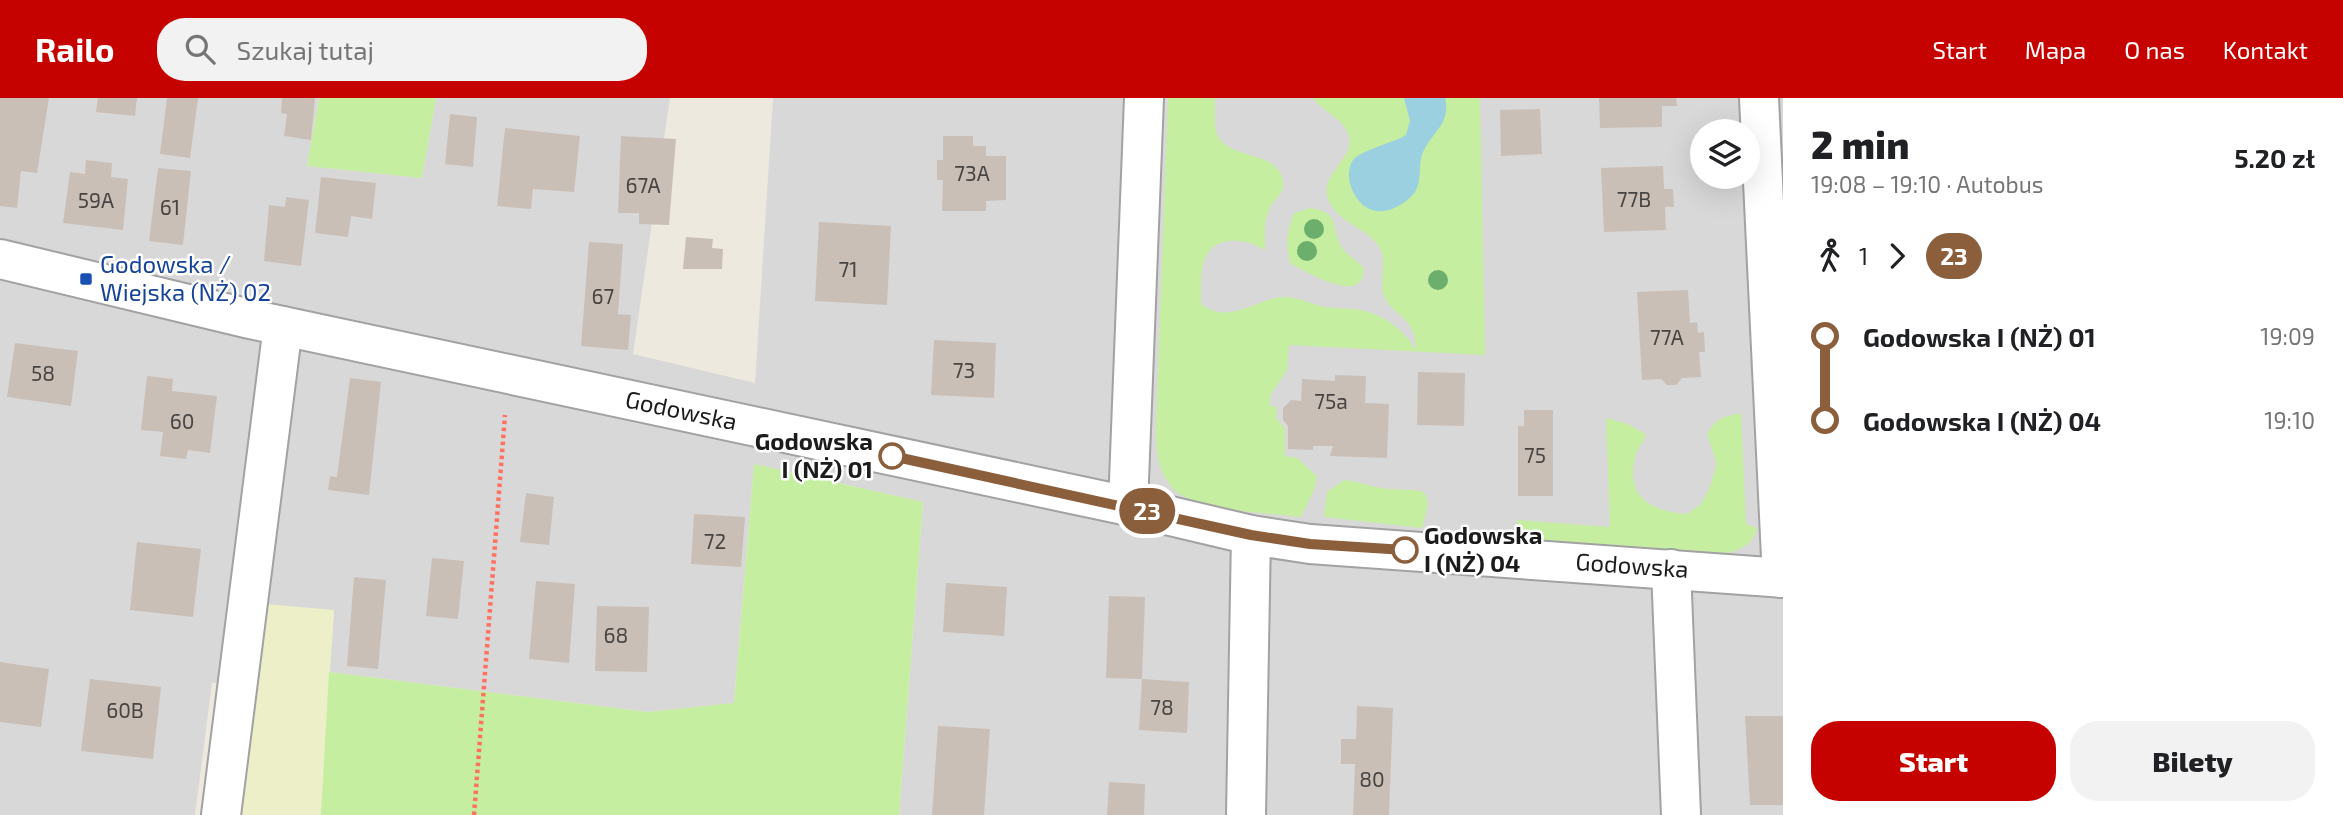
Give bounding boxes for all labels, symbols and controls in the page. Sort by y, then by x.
search box [157,18,647,81]
text: Railo [35,29,115,69]
icon: search [181,30,219,68]
text: Szukaj tutaj [237,34,374,65]
text: Start [1932,35,1987,64]
text: Mapa [2025,35,2086,64]
text: O nas [2124,35,2185,64]
text: Kontakt [2223,35,2308,64]
map controls [1690,119,1760,189]
button: layers [1690,119,1760,189]
text: 2 min [1811,121,1909,167]
text: 5.20 zł [2234,142,2315,173]
house number: 73A [954,160,990,185]
text: 19:08 – 19:10 · Autobus [1811,170,2043,198]
house number: 67A [625,172,661,197]
house number: 77B [1617,186,1651,211]
house number: 59A [78,187,114,212]
house number: 61 [160,194,180,219]
icon: walk [1811,237,1849,275]
icon: forward [1878,237,1916,275]
text: 23 [1940,241,1968,270]
text: 1 [1859,242,1868,270]
place label: Godowska / Wiejska (NŻ) 02 [100,249,271,306]
house number: 71 [838,256,858,281]
marker: Godowska / Wiejska (NŻ) 02 [78,271,94,287]
house number: 67 [592,283,615,308]
text: Godowska I (NŻ) 01 [1863,321,2096,352]
text: 19:09 [2260,322,2315,350]
house number: 77A [1650,324,1684,349]
house number: 73 [953,357,975,382]
house number: 58 [31,360,55,385]
street label: Godowska [623,384,740,436]
house number: 75a [1314,388,1348,413]
text: Godowska I (NŻ) 04 [1863,405,2101,436]
text: 19:10 [2264,406,2315,434]
house number: 60 [170,408,194,433]
place label: Godowska I (NŻ) 01 [755,426,873,483]
house number: 75 [1524,442,1546,467]
marker: Godowska I (NŻ) 01 [879,443,905,469]
line badge: 23 [1116,488,1178,534]
text: 23 [1133,496,1161,525]
place label: Godowska I (NŻ) 04 [1424,520,1542,577]
house number: 72 [704,528,726,553]
marker: Godowska I (NŻ) 04 [1392,537,1418,563]
street label: Godowska [1575,546,1690,583]
house number: 68 [604,622,628,647]
house number: 78 [1150,694,1174,719]
house number: 60B [106,697,144,722]
button: Start [1811,721,2056,801]
button: Bilety [2070,721,2315,801]
house number: 80 [1359,766,1385,791]

